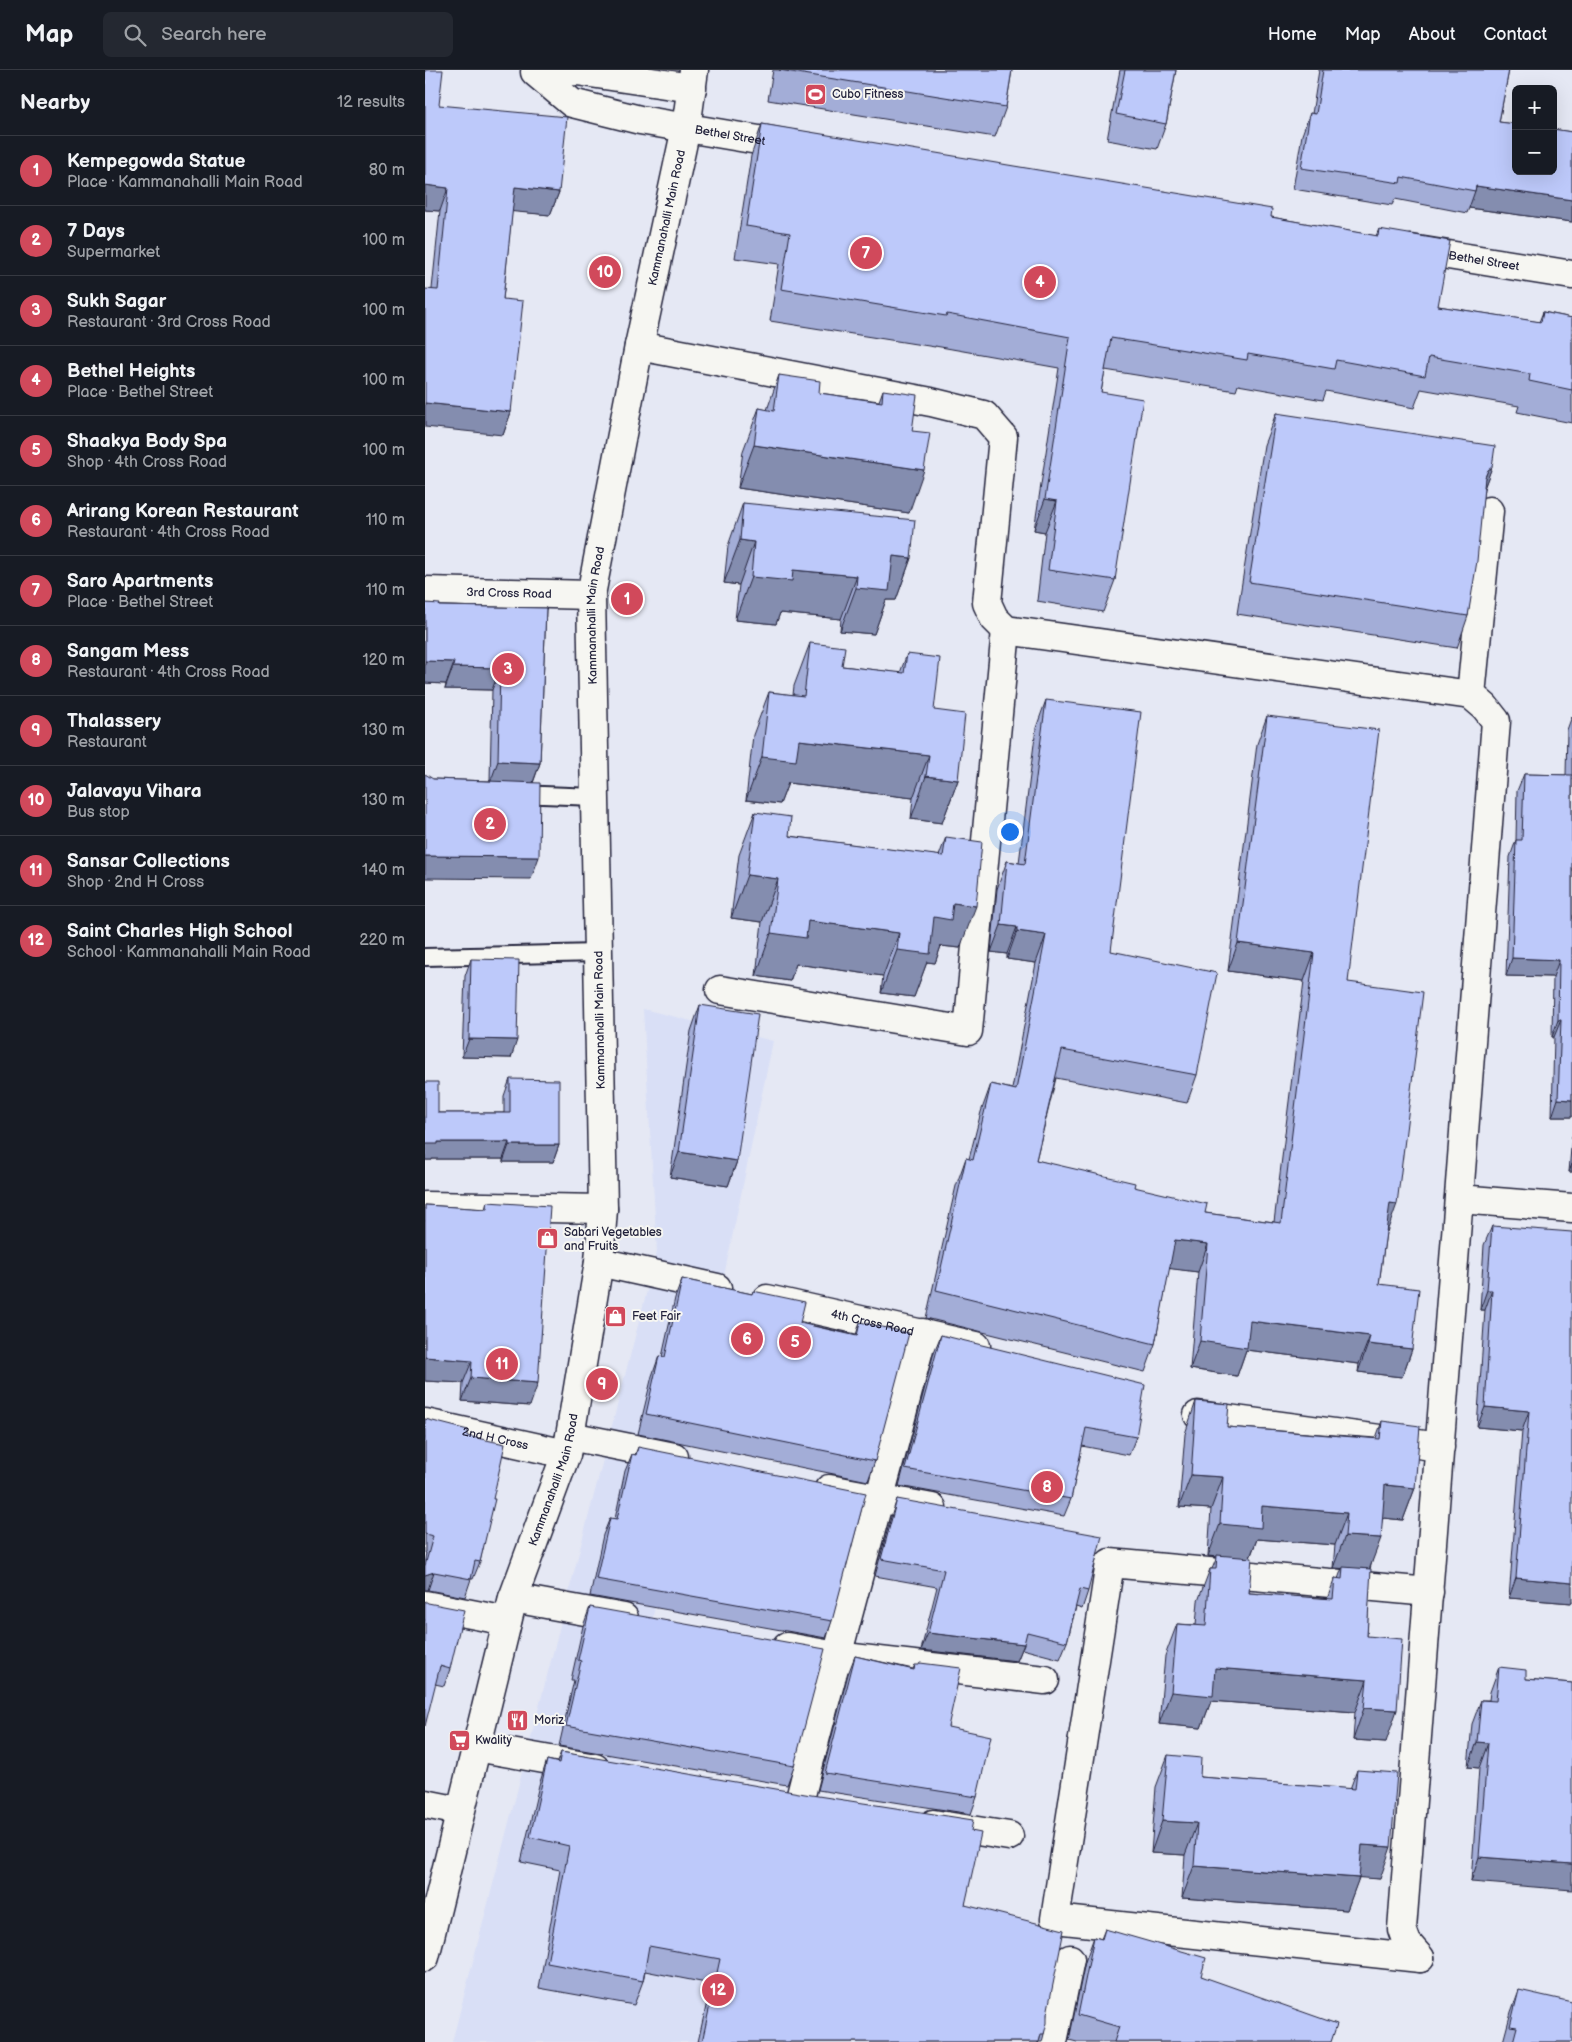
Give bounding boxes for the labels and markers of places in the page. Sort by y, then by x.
sports icon: Cubo Fitness [804,82,828,106]
place label: Cubo Fitness [832,87,903,102]
pin: 7 [850,234,882,272]
pin: 10 [589,253,621,291]
pin: 4 [1024,263,1056,301]
pin: 1 [611,580,643,618]
pin: 3 [492,650,524,688]
pin: 2 [474,805,506,843]
place label: Sabari Vegetables and Fruits [564,1225,662,1254]
shop icon: Sabari Vegetables and Fruits [536,1227,560,1251]
shop icon: Feet Fair [604,1304,628,1328]
place label: Feet Fair [632,1309,681,1324]
pin: 6 [731,1320,763,1358]
pin: 5 [779,1323,811,1361]
pin: 11 [486,1345,518,1383]
pin: 9 [586,1365,618,1403]
pin: 8 [1031,1468,1063,1506]
restaurant icon: Moriz [506,1708,530,1732]
place label: Moriz [534,1713,564,1728]
supermarket icon: Kwality [447,1728,471,1752]
place label: Kwality [475,1733,512,1748]
pin: 12 [702,1971,734,2009]

